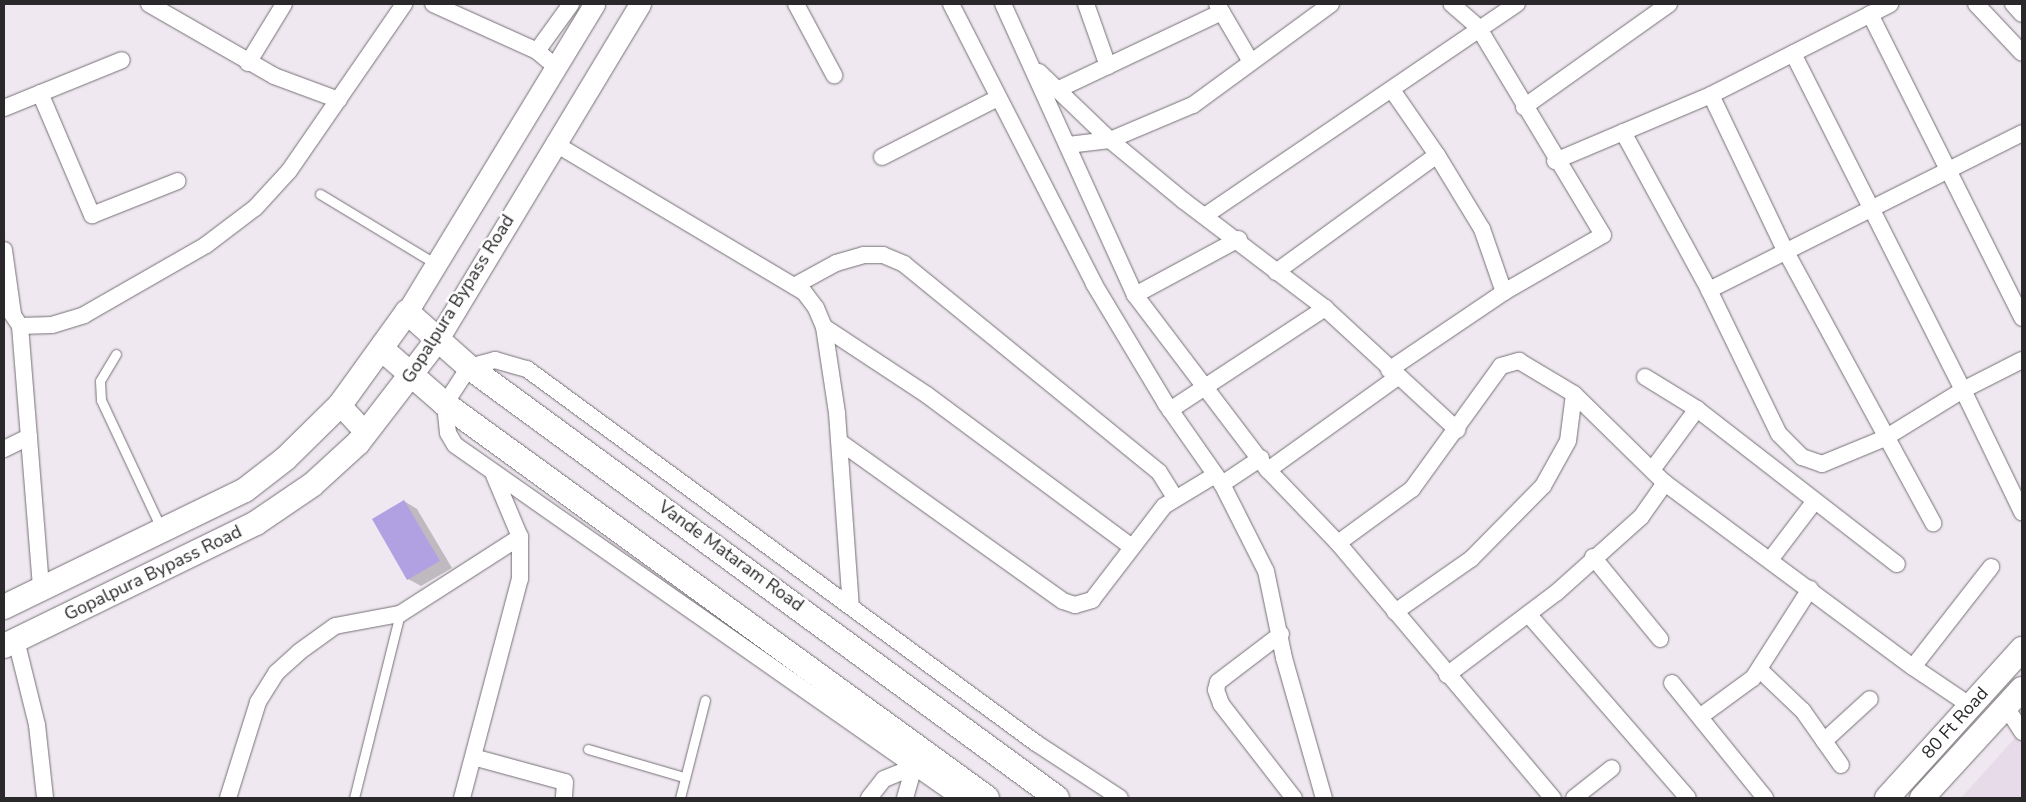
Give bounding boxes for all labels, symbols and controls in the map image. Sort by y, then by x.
street label: Gopalpura Bypass Road [397,211,519,387]
street label: Vande Mataram Road [654,496,808,616]
street label: Gopalpura Bypass Road [61,521,245,625]
street label: 80 Ft Road [1917,683,1993,763]

